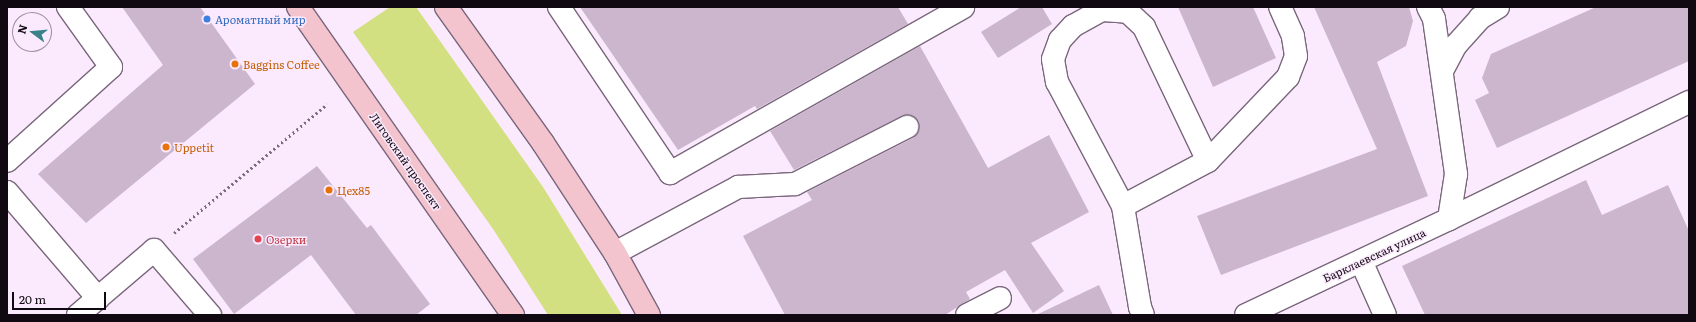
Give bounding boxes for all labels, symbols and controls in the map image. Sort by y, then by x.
north arrow [12,12,52,52]
place label: Ароматный мир [215,12,306,26]
marker: Ароматный мир [202,14,212,24]
text: N [12,22,30,36]
place label: Baggins Coffee [243,57,320,71]
marker: Baggins Coffee [230,59,240,69]
street label: Лиговский проспект [368,110,444,212]
place label: Uppetit [174,140,214,154]
marker: Uppetit [161,142,171,152]
place label: Цех85 [337,183,370,197]
marker: Цех85 [324,185,334,195]
street label: Барклаевская улица [1321,225,1427,285]
place label: Озерки [266,232,306,246]
marker: Озерки [253,234,263,244]
scale bar [14,284,108,310]
text: 20 m [19,290,46,308]

